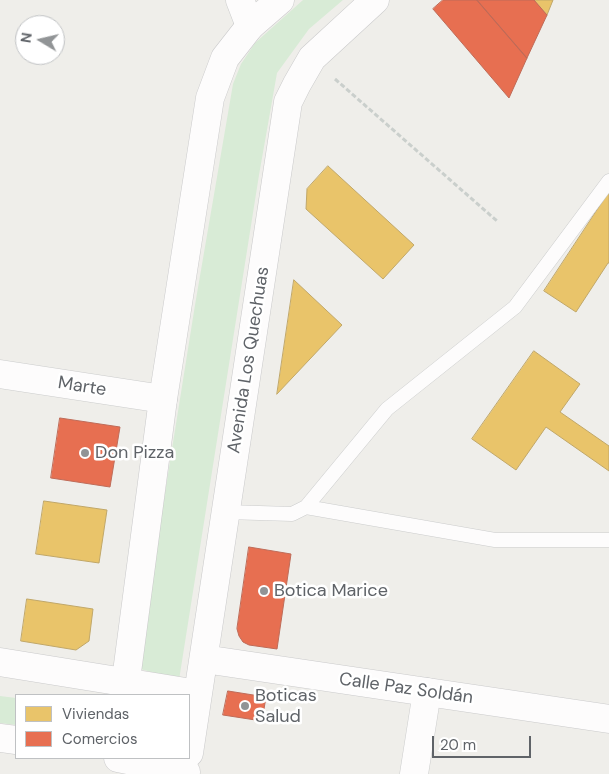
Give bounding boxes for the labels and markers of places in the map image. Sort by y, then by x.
place label: Don Pizza [95,442,174,464]
marker: Don Pizza [79,447,91,459]
place label: Botica Marice [274,580,388,602]
marker: Botica Marice [258,585,270,597]
place label: Boticas Salud [255,685,317,728]
marker: Boticas Salud [239,700,251,712]

